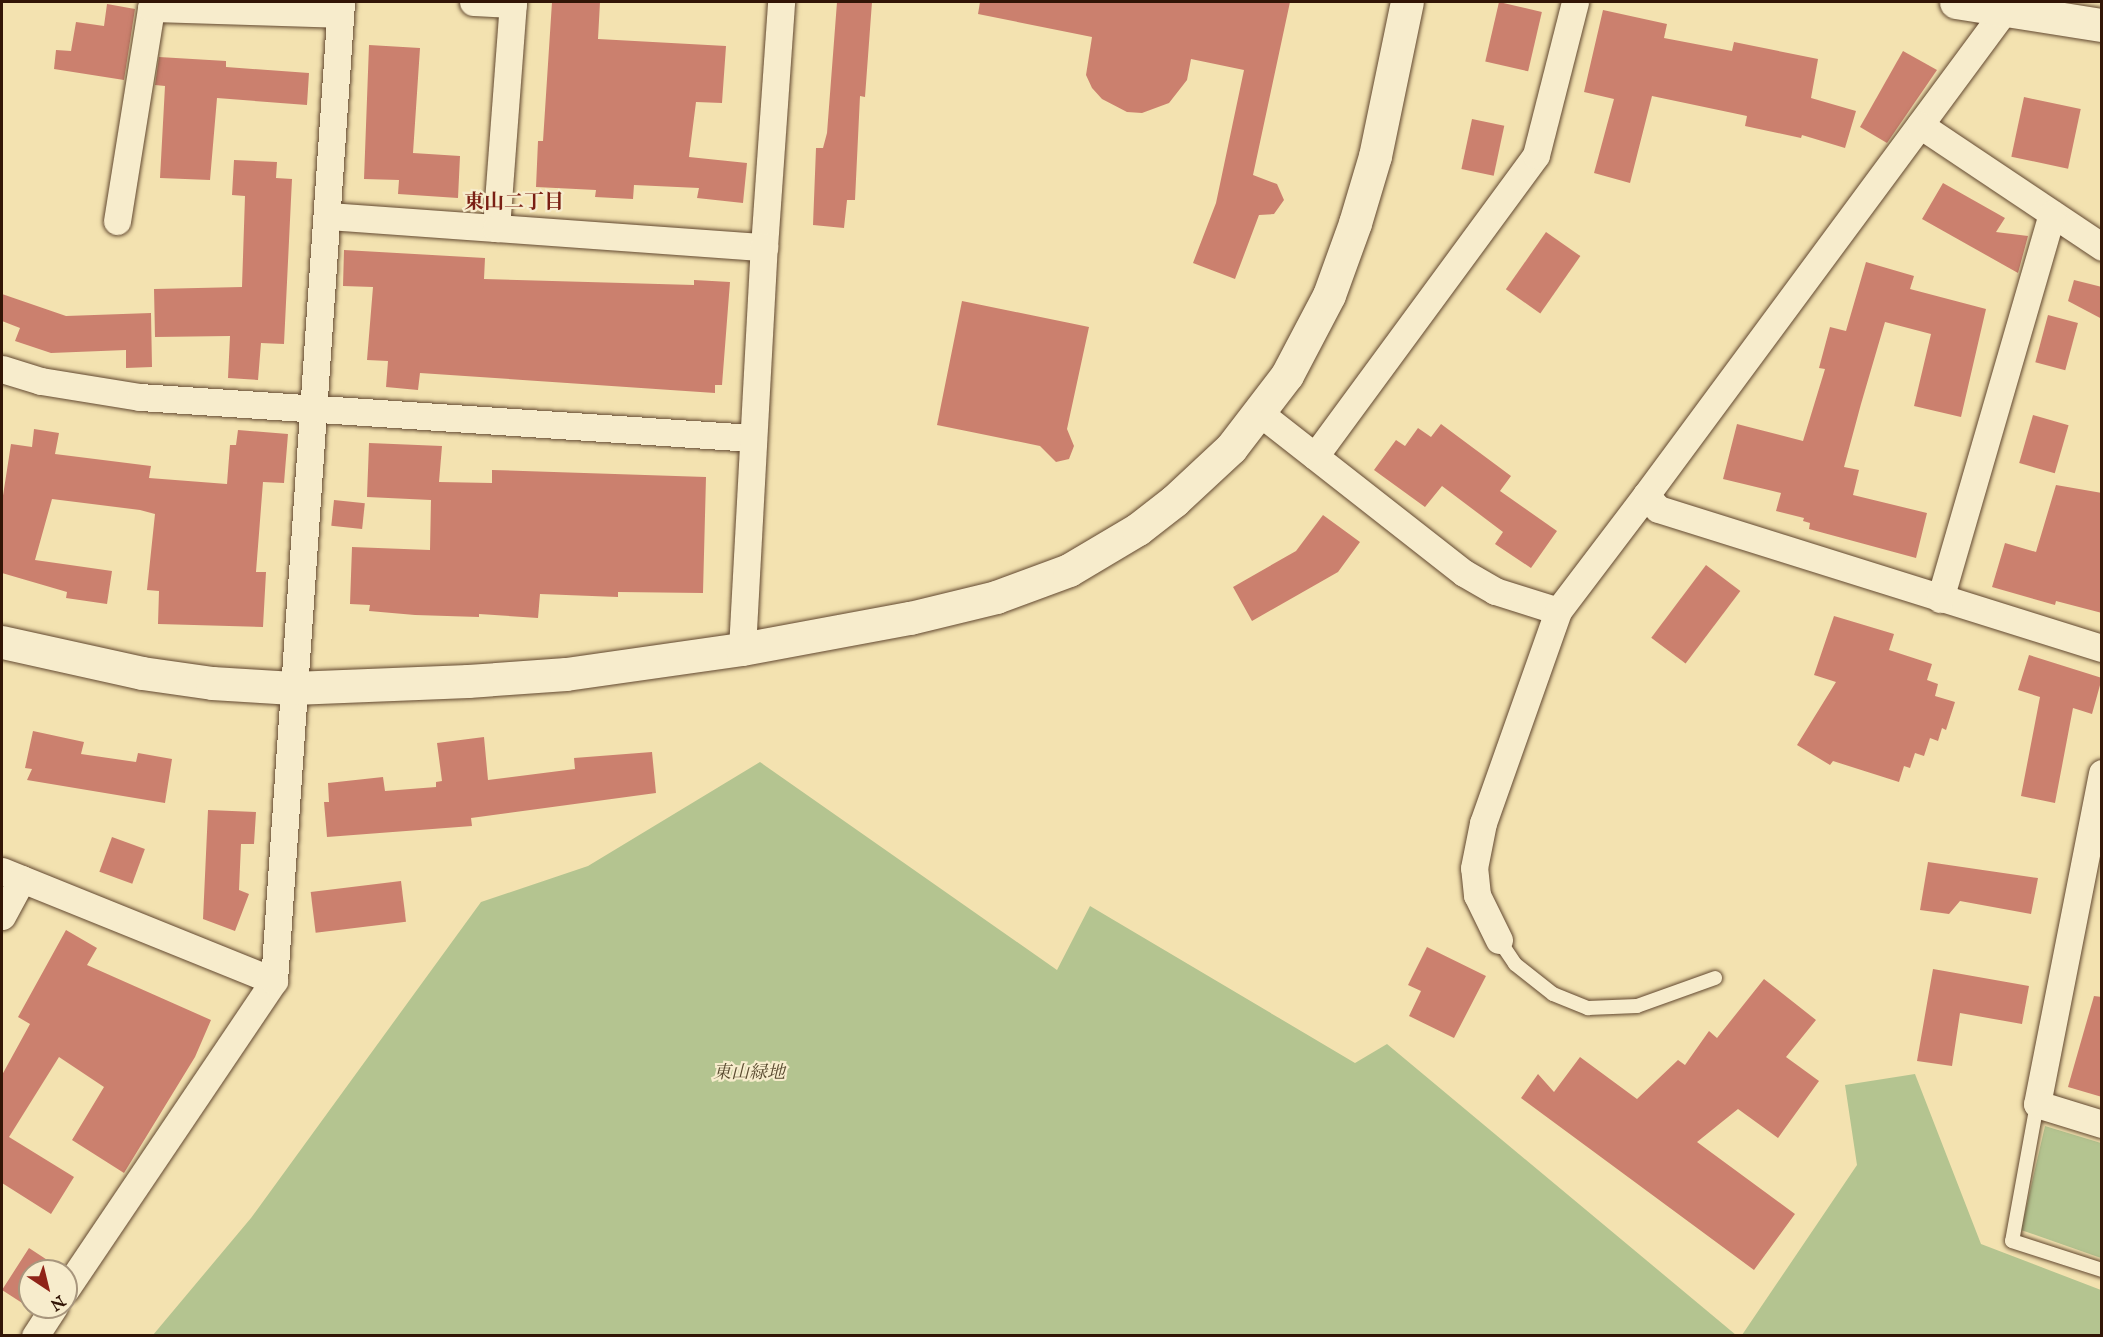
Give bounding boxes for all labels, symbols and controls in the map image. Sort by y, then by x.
district label: 東山二丁目 [464,190,564,214]
park label: 東山緑地 [713,1063,785,1085]
north arrow [18,1259,78,1319]
text: N [46,1290,69,1314]

